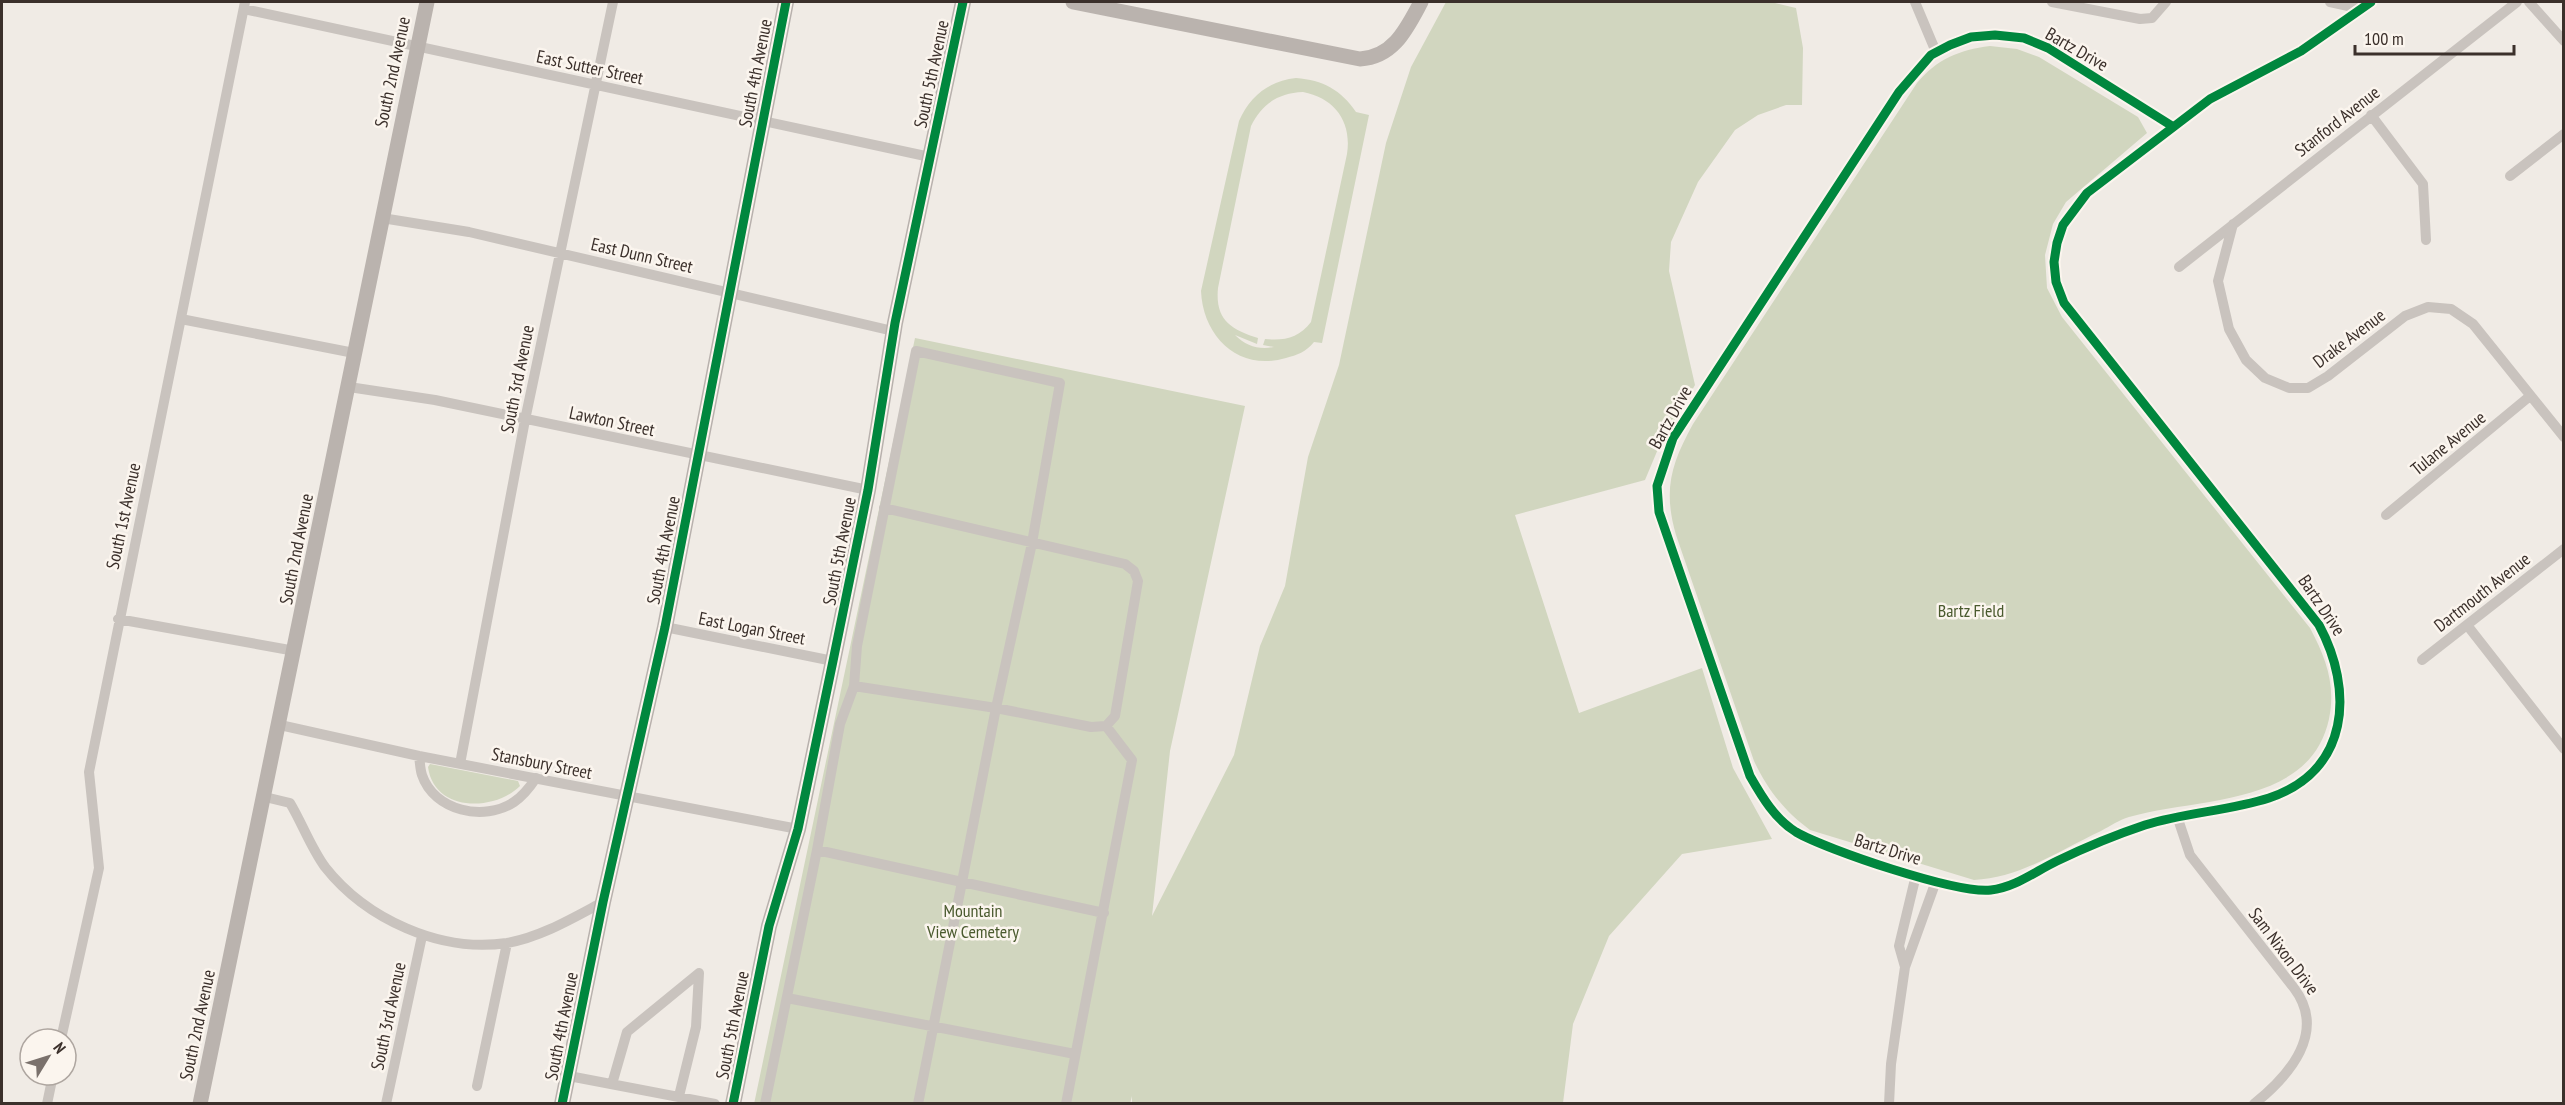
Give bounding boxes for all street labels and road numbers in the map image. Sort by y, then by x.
street label: South 2nd Avenue [369,15,415,129]
street label: South 4th Avenue [733,17,777,129]
street label: South 5th Avenue [908,18,954,130]
street label: Bartz Drive [2042,22,2112,76]
street label: East Sutter Street [535,44,645,90]
street label: Stanford Avenue [2290,81,2384,161]
street label: East Dunn Street [589,232,695,278]
street label: Drake Avenue [2308,303,2390,373]
street label: South 3rd Avenue [495,323,539,435]
street label: Bartz Drive [1643,381,1697,453]
street label: Lawton Street [567,401,657,441]
street label: Tulane Avenue [2406,406,2490,480]
street label: South 1st Avenue [101,461,145,571]
street label: South 2nd Avenue [274,492,318,606]
street label: South 4th Avenue [641,494,685,606]
street label: South 5th Avenue [817,495,861,607]
street label: Dartmouth Avenue [2429,547,2535,637]
street label: Bartz Drive [2293,570,2351,640]
street label: East Logan Street [697,606,807,650]
street label: Stansbury Street [490,742,594,784]
street label: Bartz Drive [1852,828,1924,870]
street label: Sam Nixon Drive [2244,903,2324,999]
street label: South 3rd Avenue [365,960,411,1072]
street label: South 2nd Avenue [174,968,220,1082]
street label: South 5th Avenue [710,969,754,1081]
street label: South 4th Avenue [539,970,583,1082]

